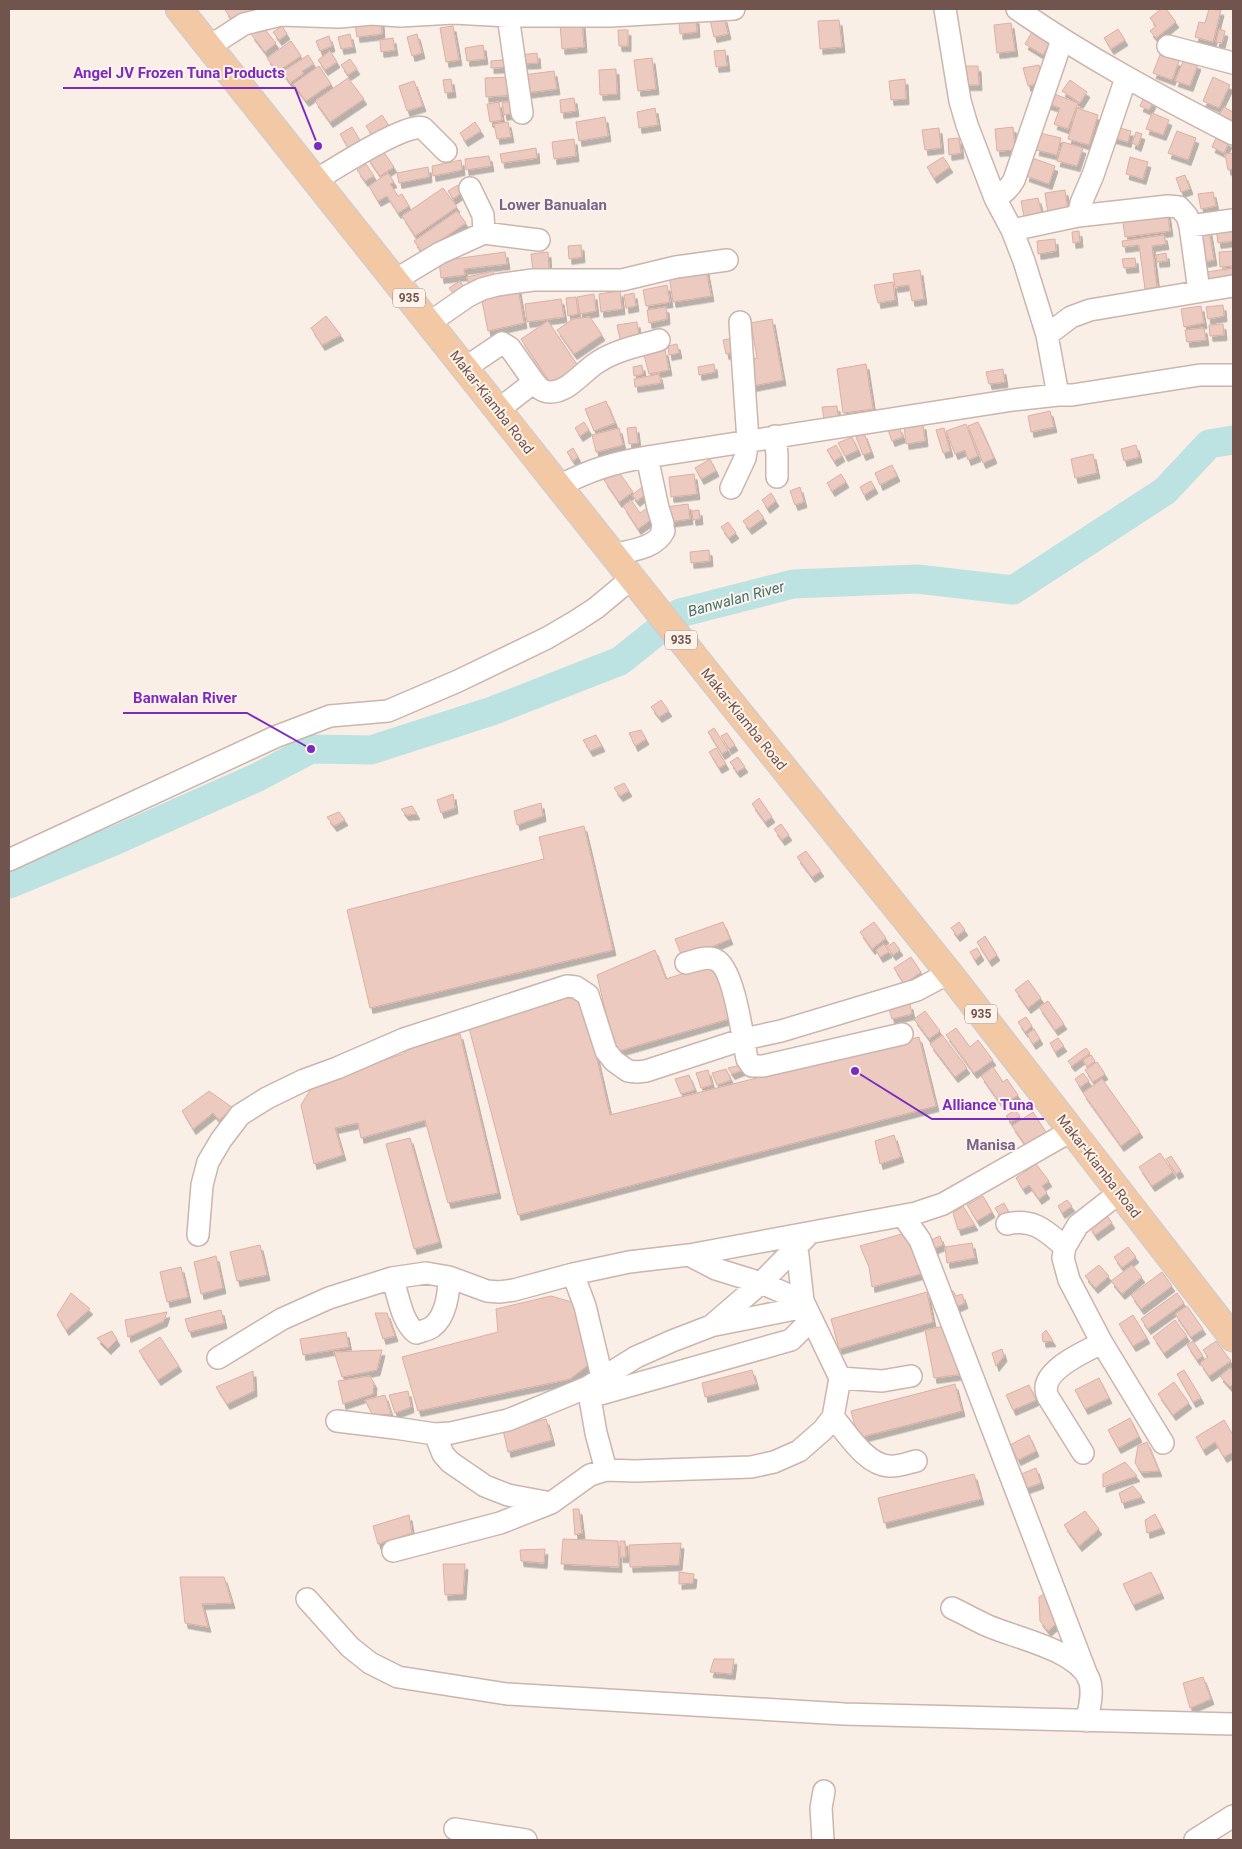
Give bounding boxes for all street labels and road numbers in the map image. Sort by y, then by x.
road number: 935 [393,288,425,308]
street label: Makar-Kiamba Road [447,347,537,457]
road number: 935 [665,630,697,650]
street label: Makar-Kiamba Road [698,665,790,773]
road number: 935 [965,1004,997,1024]
street label: Makar-Kiamba Road [1054,1111,1144,1221]

